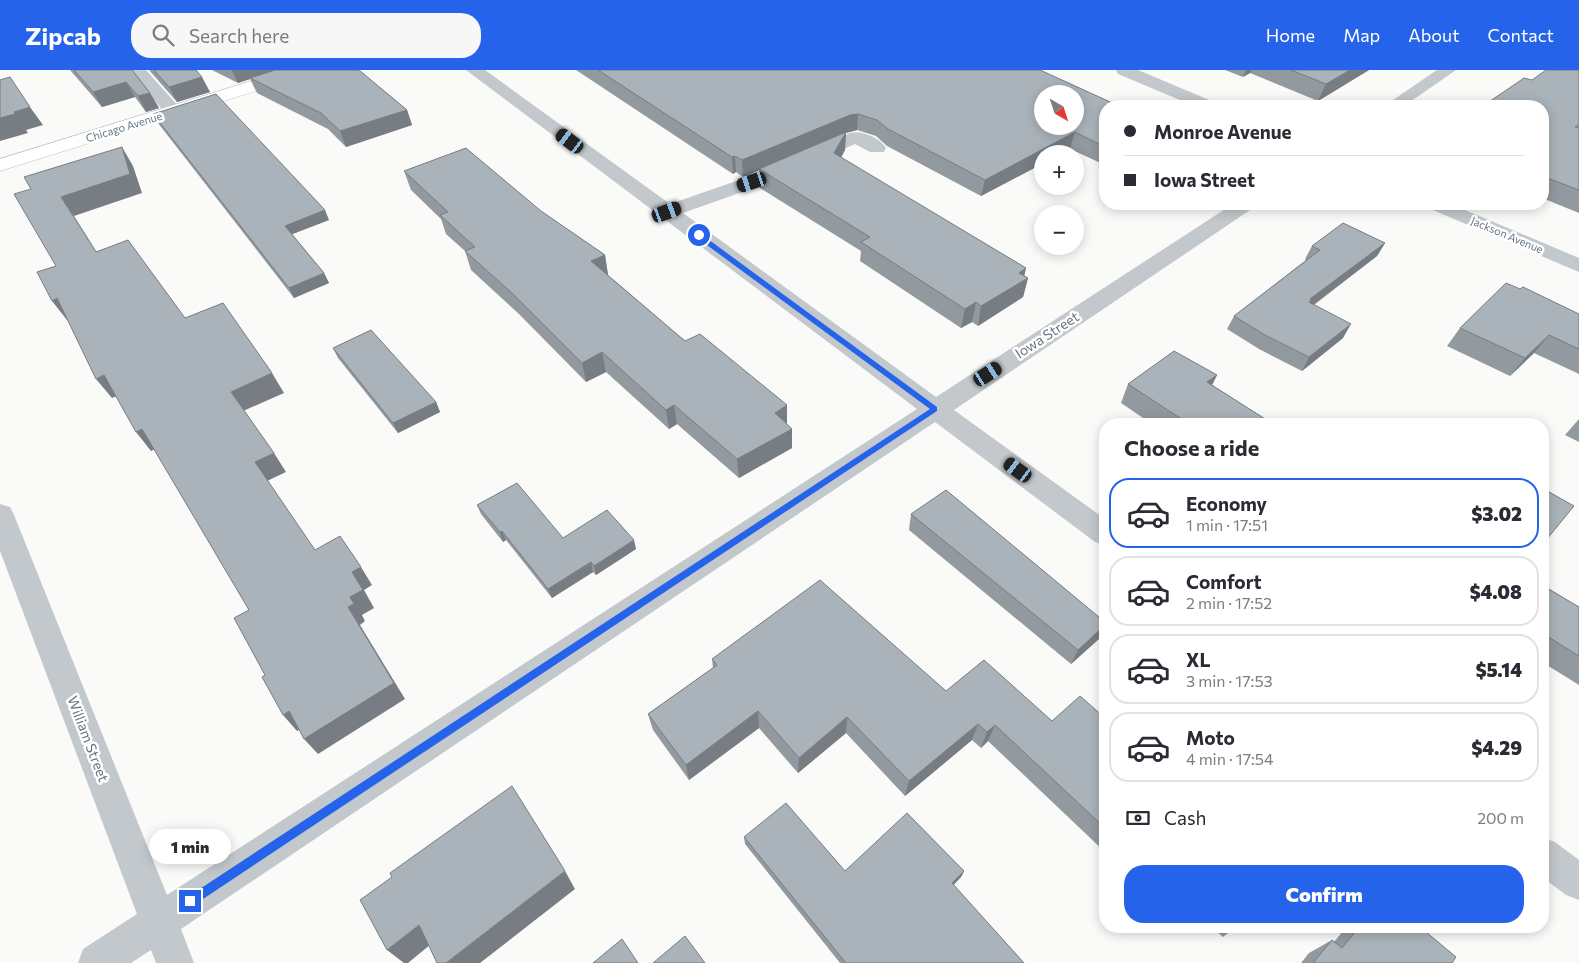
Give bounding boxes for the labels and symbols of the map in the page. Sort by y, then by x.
north arrow [1034,85,1084,135]
street label: Chicago Avenue [84,109,164,144]
car [553,126,586,156]
car [735,170,768,194]
car [650,200,683,224]
street label: Jackson Avenue [1469,214,1545,257]
route start [688,224,710,246]
street label: Iowa Street [1012,308,1082,361]
car [971,360,1004,388]
car [1001,455,1034,485]
street label: William Street [64,694,113,784]
callout: 1 min [149,828,231,864]
route end [179,890,201,912]

